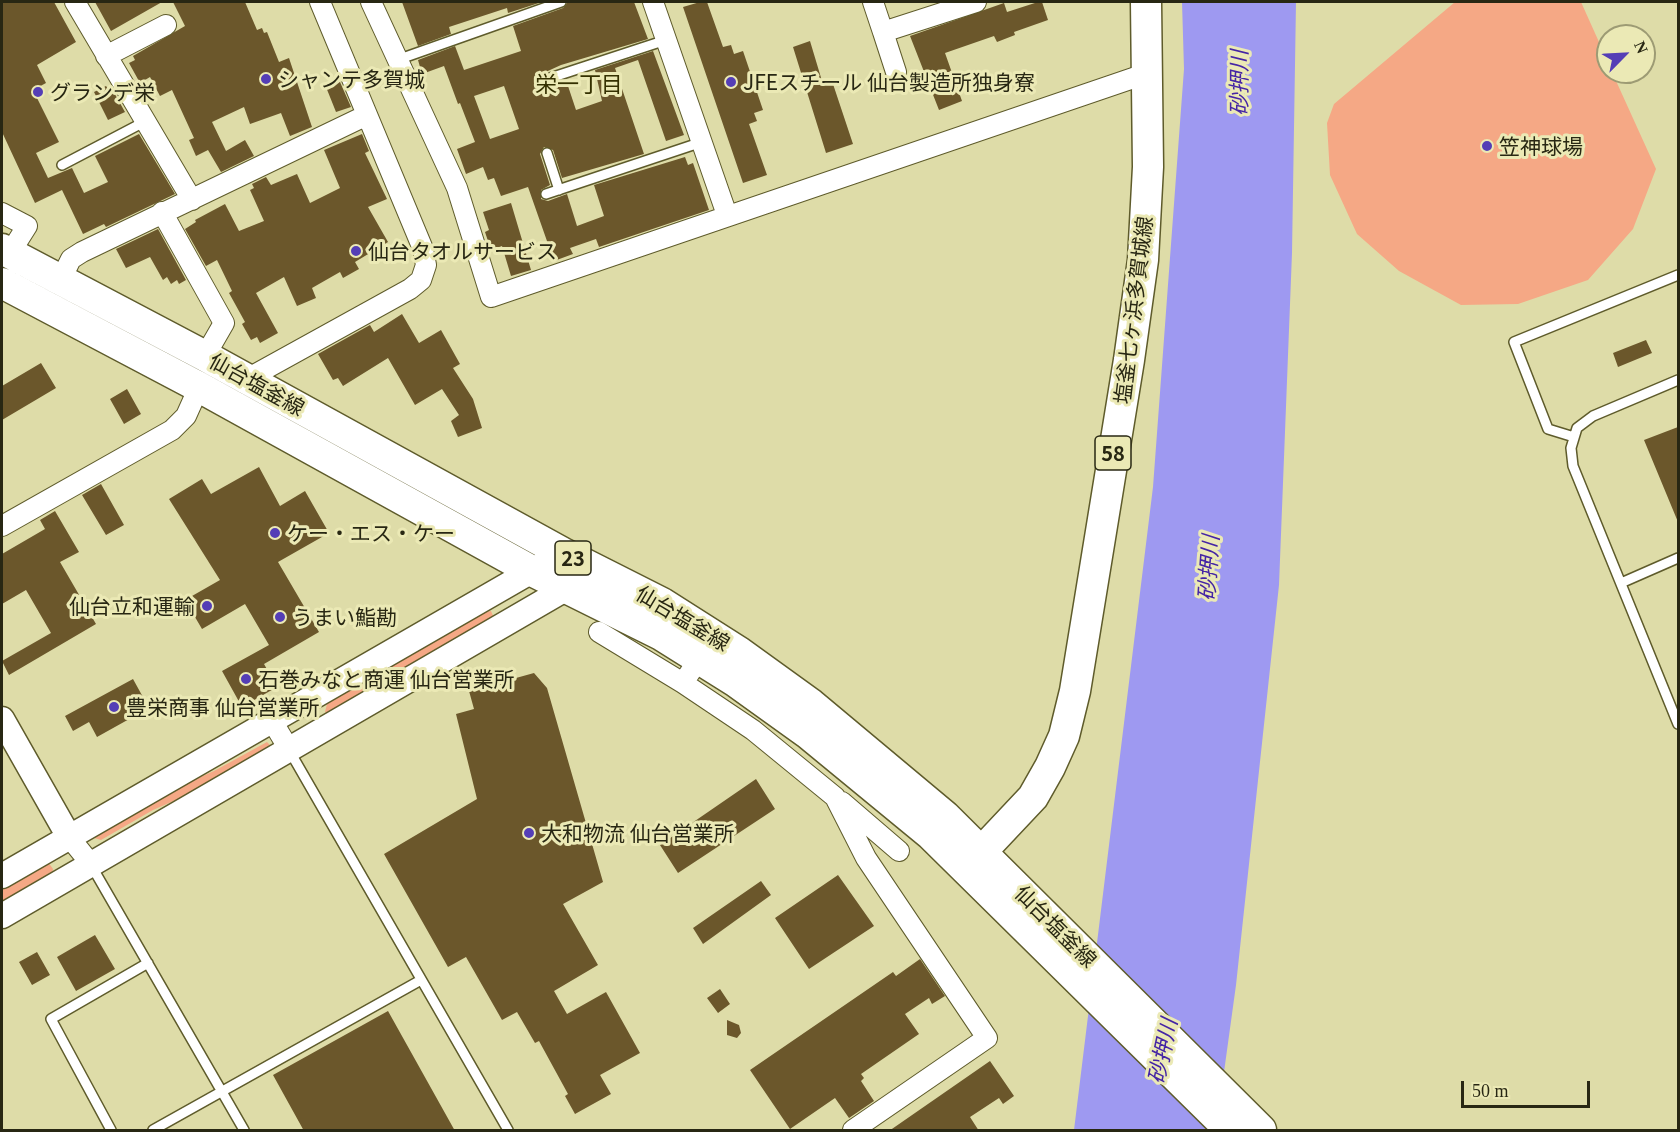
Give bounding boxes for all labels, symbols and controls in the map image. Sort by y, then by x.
north arrow [1596,24,1656,84]
text: N [1631,39,1651,56]
water label: 砂押川 [1226,50,1252,116]
place label: シャンテ多賀城 [278,66,425,92]
place label: JFEスチール 仙台製造所独身寮 [743,69,1035,95]
district label: 栄一丁目 [535,71,623,97]
marker: シャンテ多賀城 [259,72,273,86]
marker: JFEスチール 仙台製造所独身寮 [724,75,738,89]
place label: グランデ栄 [50,79,155,105]
marker: グランデ栄 [31,85,45,99]
place label: 笠神球場 [1499,133,1583,159]
marker: 笠神球場 [1480,139,1494,153]
street label: 塩釜七ヶ浜多賀城線 [1109,215,1157,405]
place label: 仙台タオルサービス [368,238,557,264]
marker: 仙台タオルサービス [349,244,363,258]
street label: 仙台塩釜線 [205,348,309,420]
road number: 58 [1095,436,1131,470]
place label: ケー・エス・ケー [287,520,455,546]
marker: ケー・エス・ケー [268,526,282,540]
water label: 砂押川 [1193,534,1223,602]
road number: 23 [555,541,591,575]
street label: 仙台塩釜線 [632,580,734,656]
place label: 仙台立和運輸 [69,593,195,619]
marker: 仙台立和運輸 [200,599,214,613]
place label: うまい鮨勘 [292,604,397,630]
marker: うまい鮨勘 [273,610,287,624]
place label: 石巻みなと商運 仙台営業所 [258,666,515,692]
marker: 石巻みなと商運 仙台営業所 [239,672,253,686]
place label: 豊栄商事 仙台営業所 [126,694,320,720]
marker: 豊栄商事 仙台営業所 [107,700,121,714]
place label: 大和物流 仙台営業所 [541,820,735,846]
marker: 大和物流 仙台営業所 [522,826,536,840]
street label: 仙台塩釜線 [1010,880,1102,972]
water label: 砂押川 [1142,1016,1182,1086]
scale bar [1464,1069,1593,1107]
text: 50 m [1472,1081,1509,1101]

